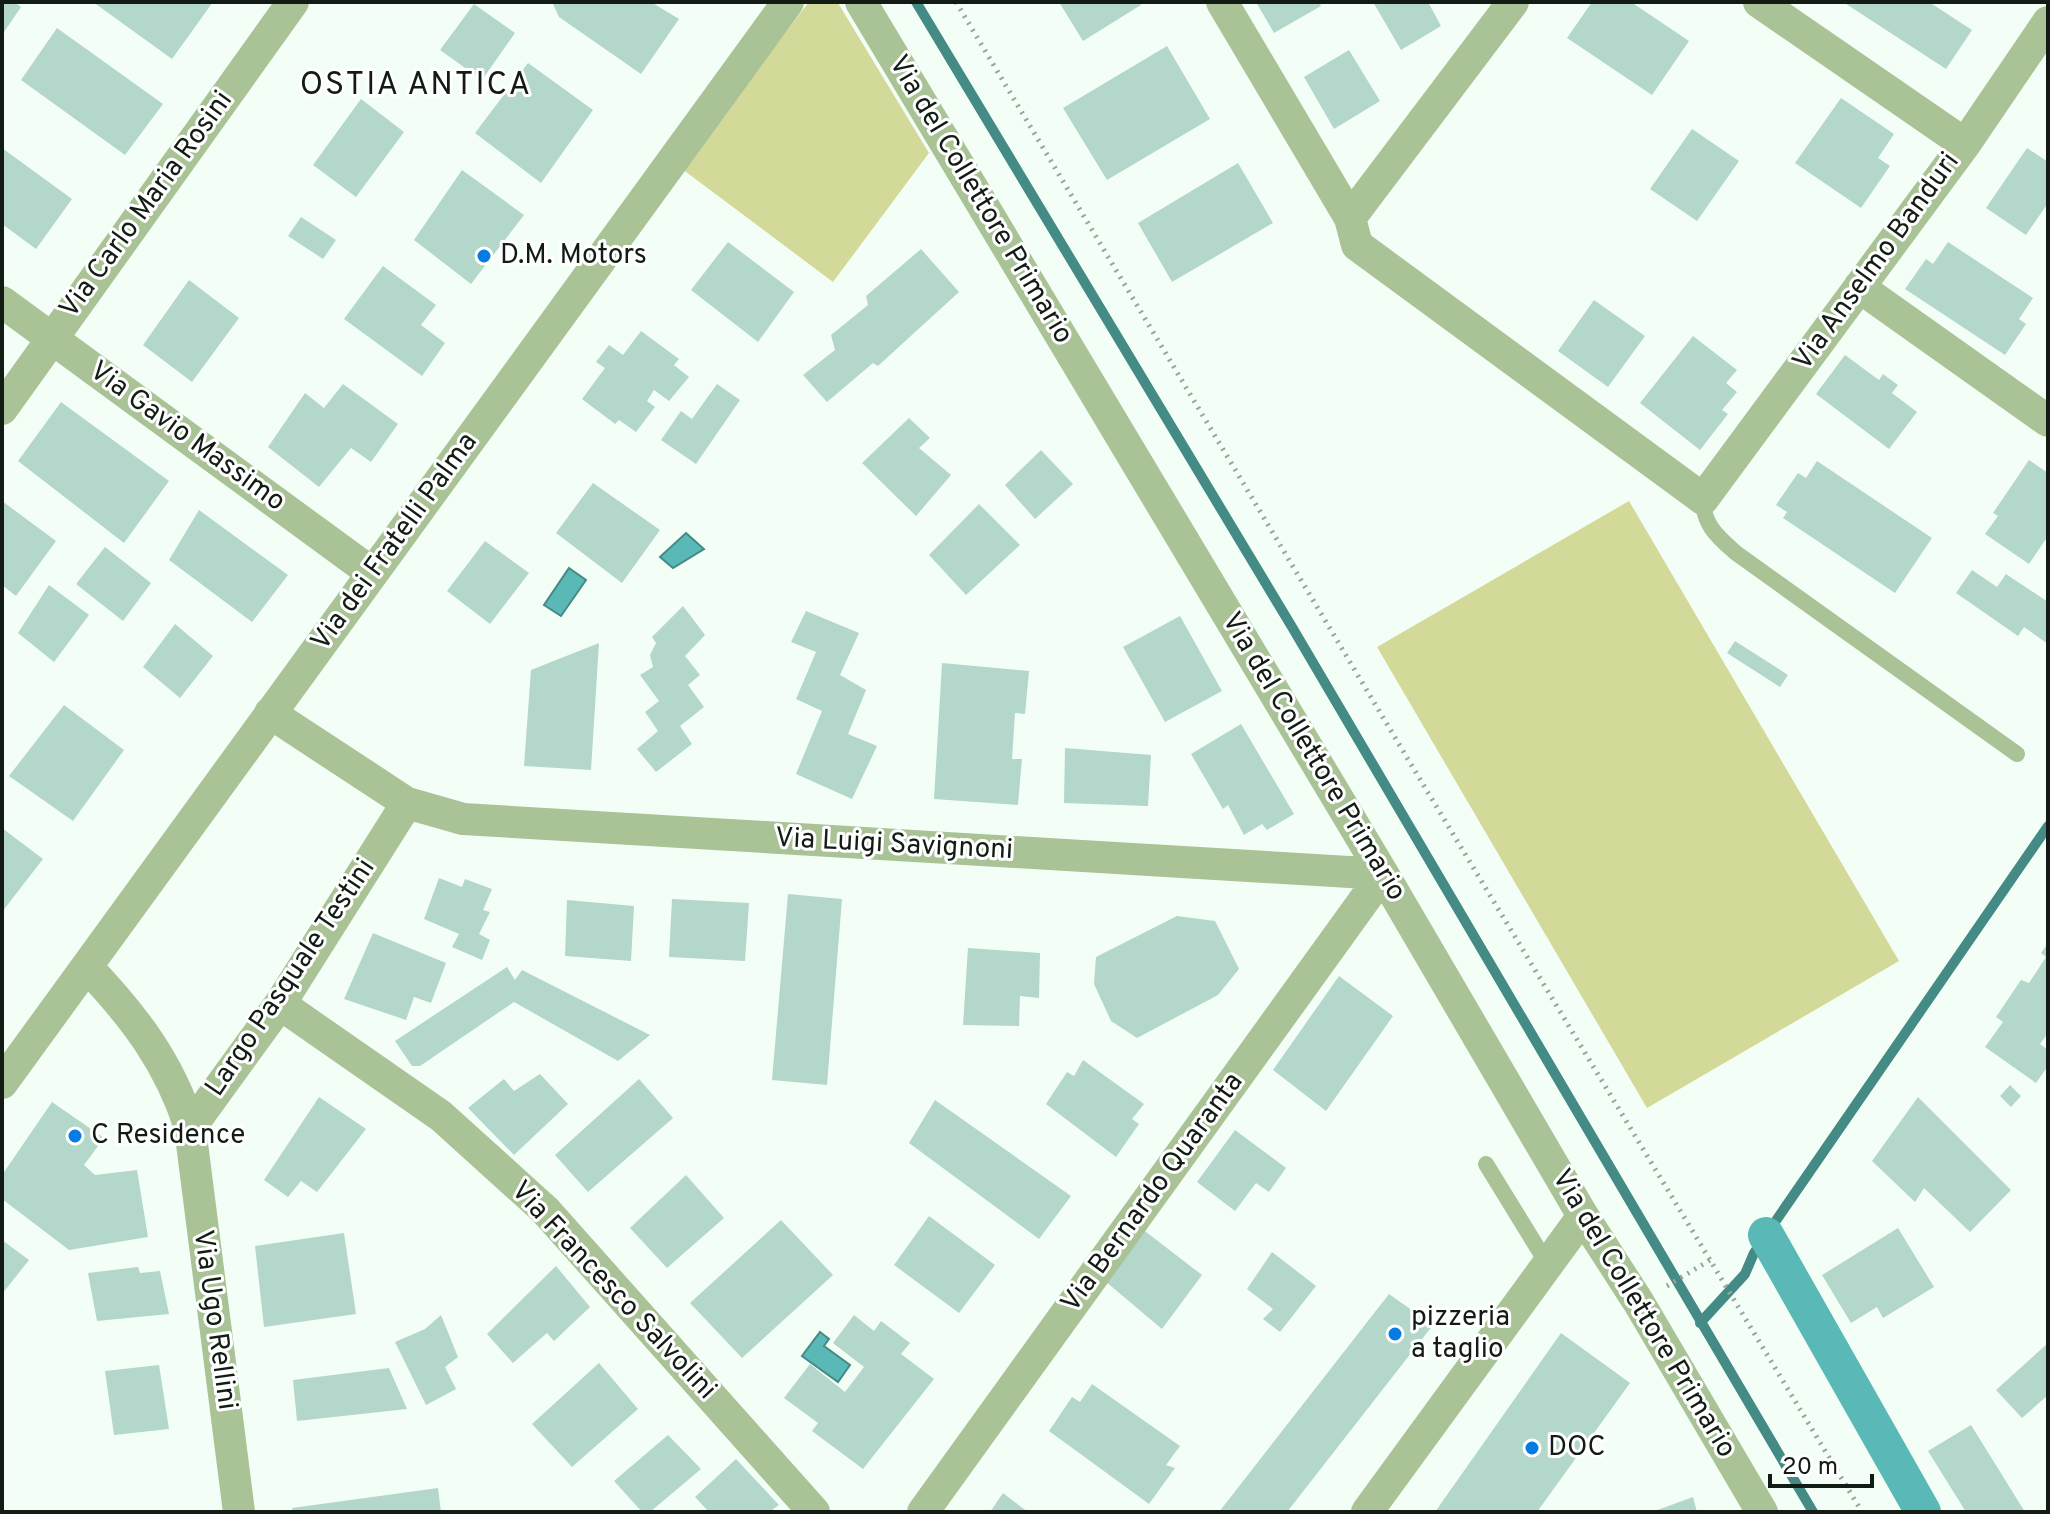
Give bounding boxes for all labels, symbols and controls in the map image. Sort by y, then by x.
street label: Via del Collettore Primario [879,49,1081,351]
district label: OSTIA ANTICA [300,66,532,106]
street label: Via Carlo Maria Rosini [52,84,242,326]
street label: Via Anselmo Banduri [1786,146,1968,378]
place label: D.M. Motors [500,238,647,274]
marker: D.M. Motors [475,247,493,265]
street label: Via Gavio Massimo [82,354,292,520]
street label: Via dei Fratelli Palma [304,426,486,658]
street label: Via del Collettore Primario [1212,606,1414,908]
street label: Via Luigi Savignoni [774,821,1014,869]
street label: Largo Pasquale Testini [198,852,384,1104]
street label: Via Bernardo Quaranta [1054,1066,1252,1320]
place label: C Residence [91,1118,245,1154]
marker: C Residence [66,1127,84,1145]
street label: Via del Collettore Primario [1542,1163,1744,1465]
street label: Via Francesco Salvolini [502,1174,724,1408]
street label: Via Ugo Rellini [184,1228,244,1412]
place label: pizzeria a taglio [1411,1300,1510,1368]
marker: pizzeria a taglio [1386,1325,1404,1343]
place label: DOC [1548,1430,1606,1466]
scale bar [1770,1438,1872,1488]
marker: DOC [1523,1439,1541,1457]
text: 20 m [1782,1453,1838,1483]

